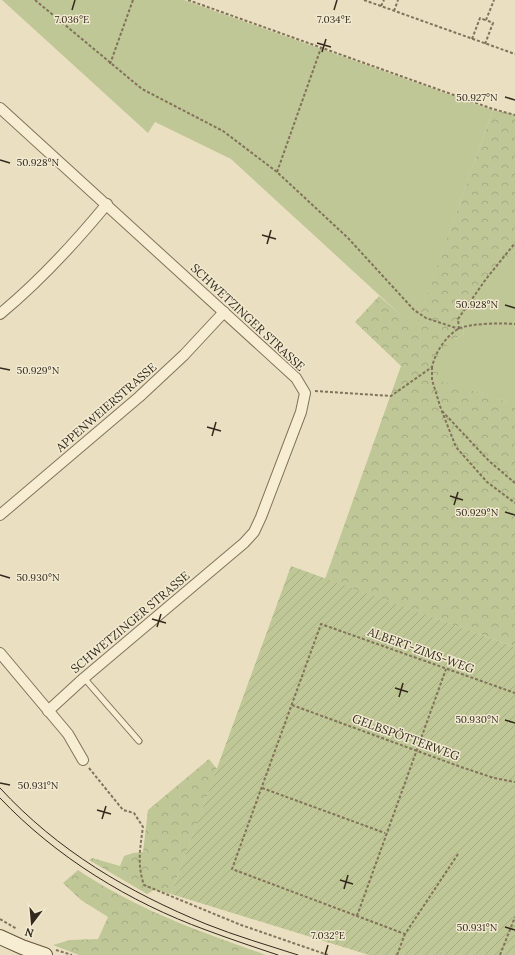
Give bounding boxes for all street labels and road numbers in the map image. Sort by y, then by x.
street label: SCHWETZINGER STRASSE [188,260,308,374]
street label: APPENWEIERSTRASSE [52,359,159,455]
street label: SCHWETZINGER STRASSE [68,568,192,676]
street label: ALBERT-ZIMS-WEG [365,623,476,676]
street label: GELBSPÖTTERWEG [350,711,462,763]

